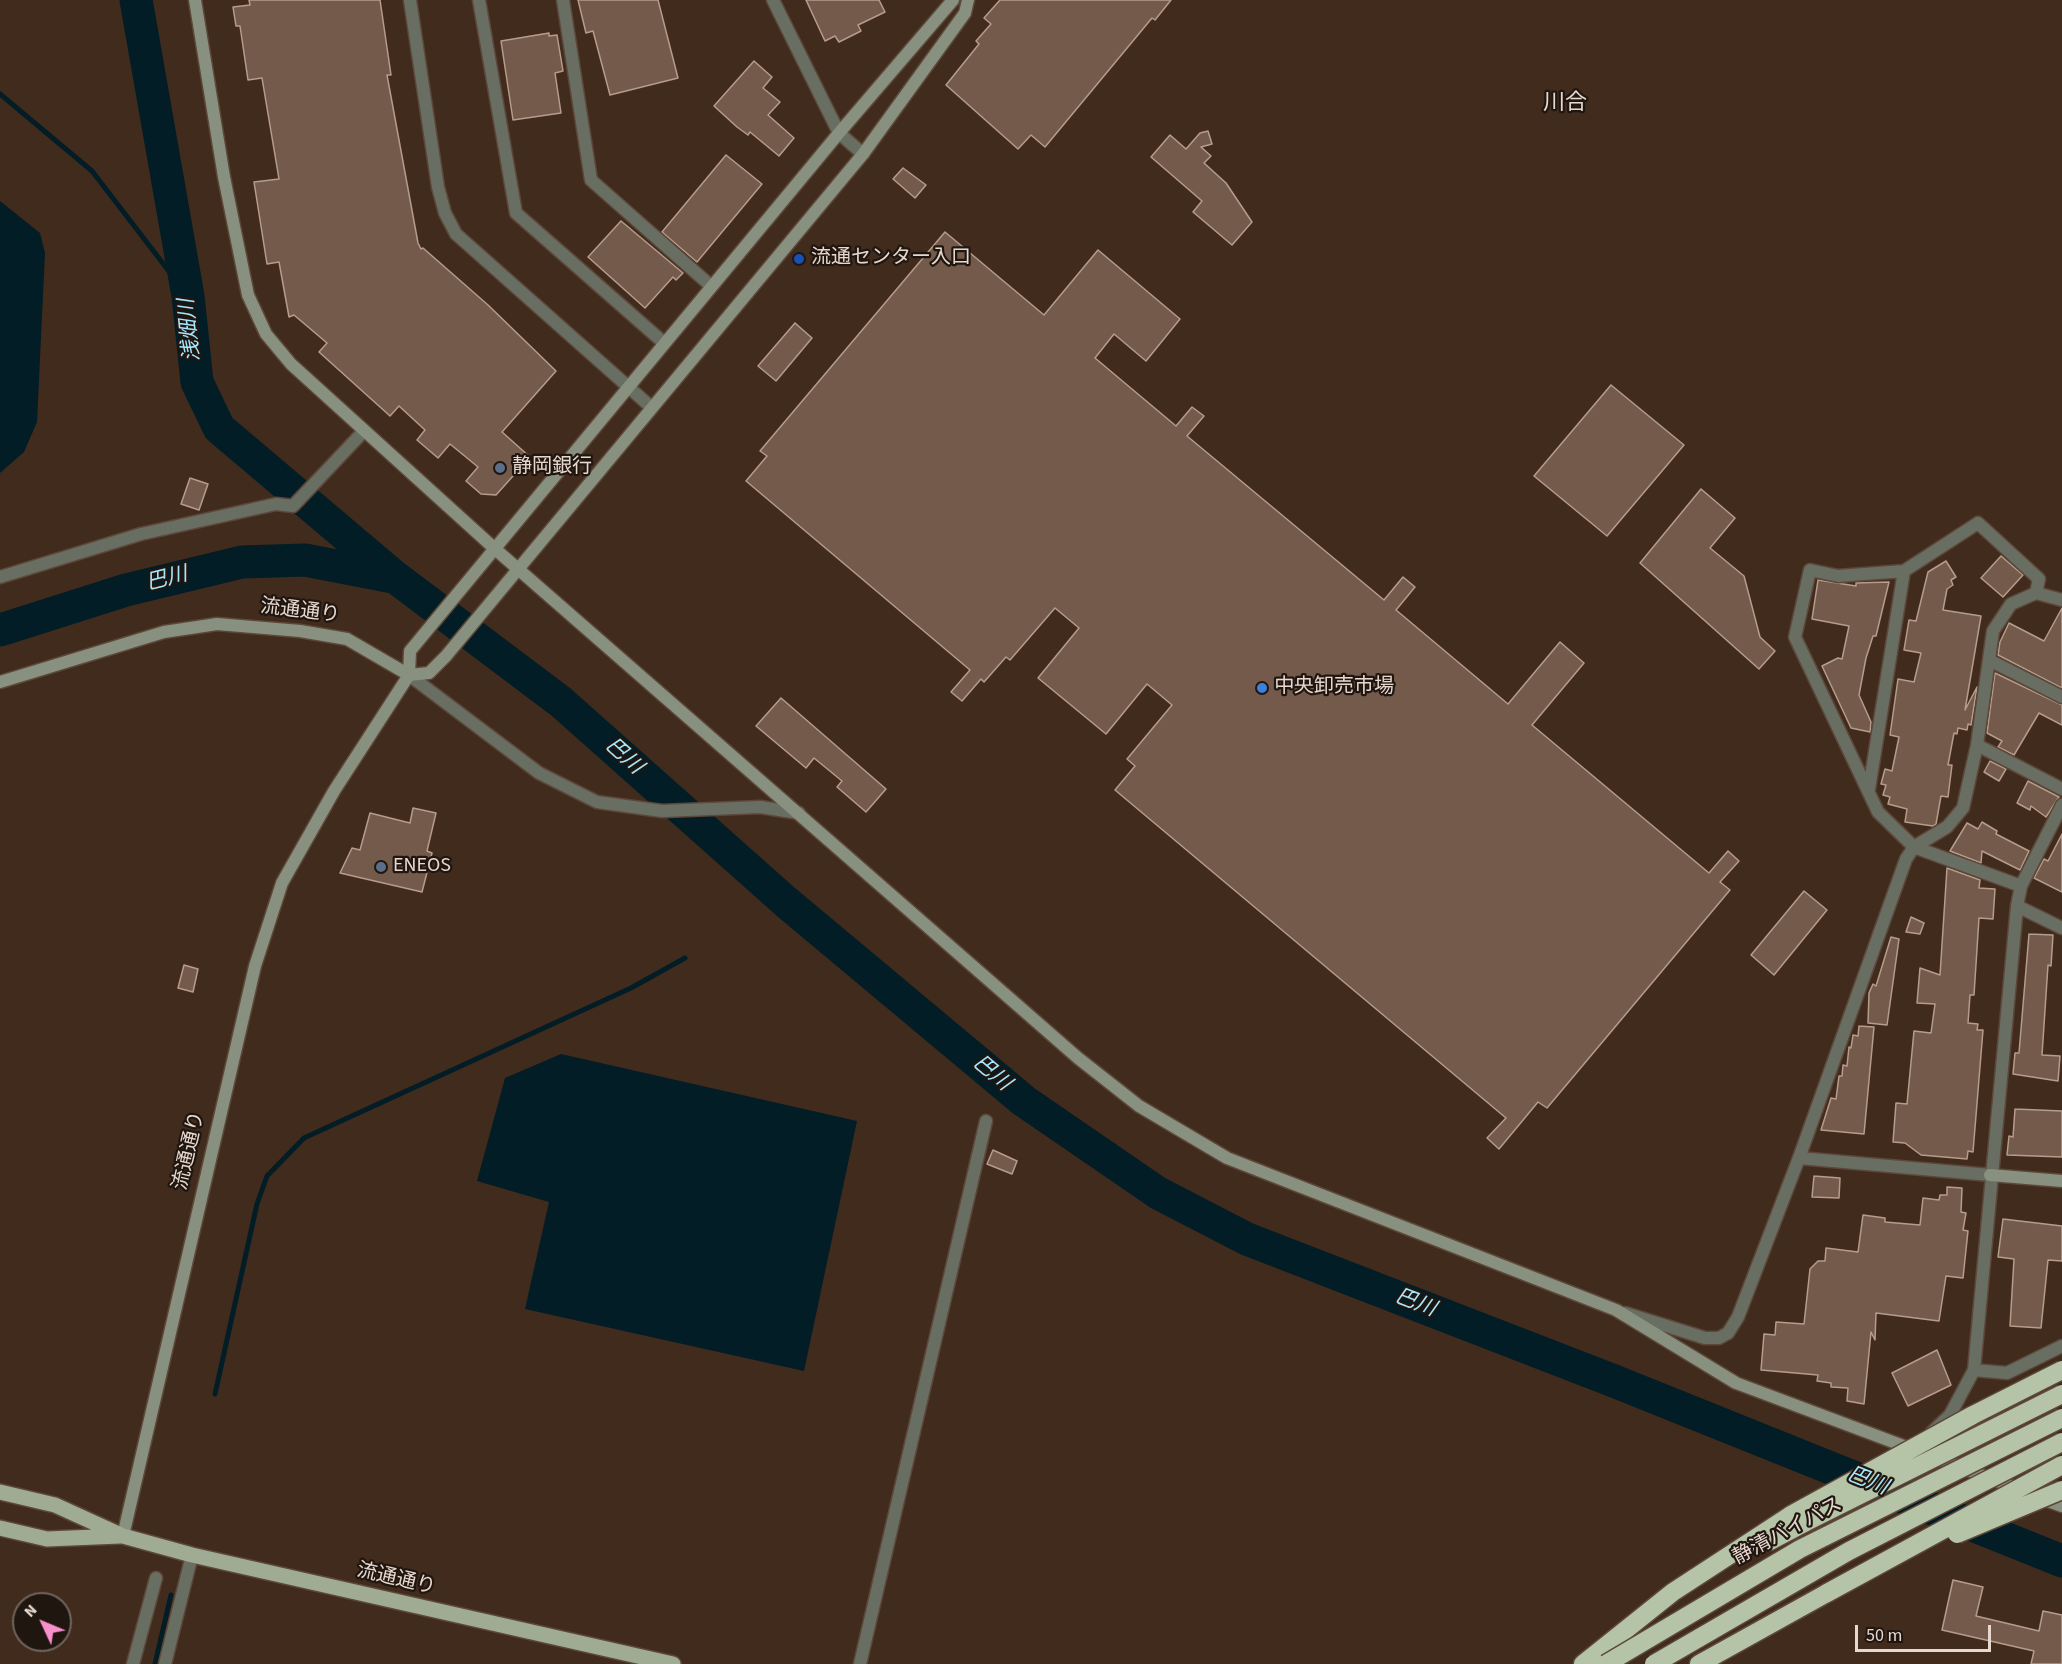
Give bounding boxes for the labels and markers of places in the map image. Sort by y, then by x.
place label: 流通センター入口 [811,247,971,271]
marker: 流通センター入口 [792,252,806,266]
place label: 静岡銀行 [512,456,592,480]
marker: 静岡銀行 [493,461,507,475]
place label: 中央卸売市場 [1274,676,1394,700]
marker: 中央卸売市場 [1255,681,1269,695]
place label: ENEOS [393,855,451,879]
marker: ENEOS [374,860,388,874]

